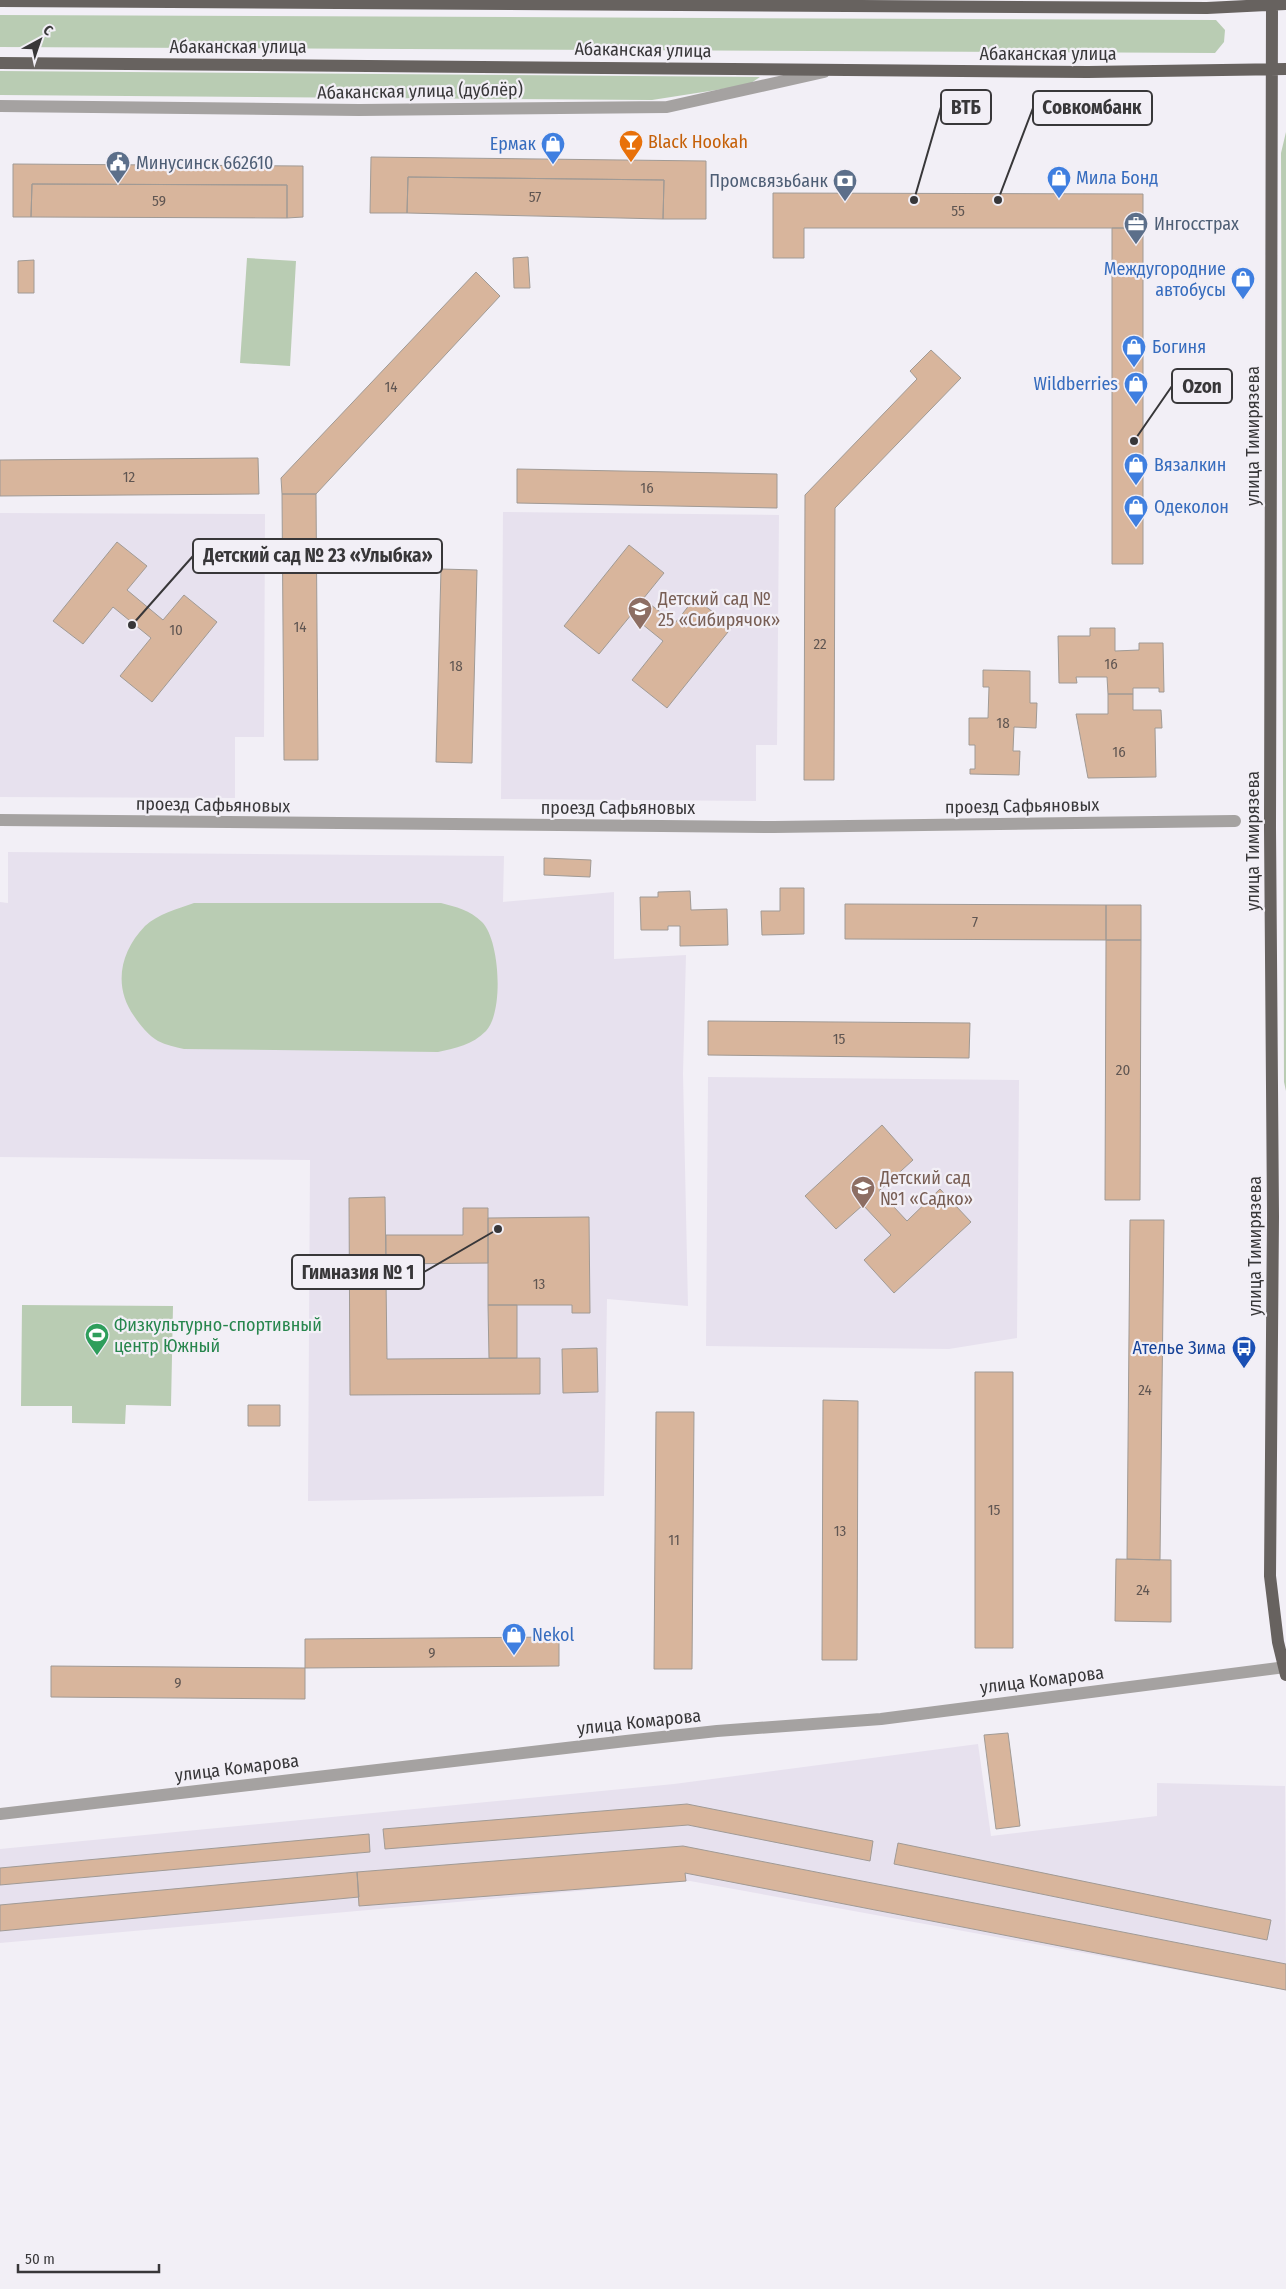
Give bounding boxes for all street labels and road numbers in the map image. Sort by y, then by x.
street label: Абаканская улица [170,36,307,58]
street label: Абаканская улица [574,38,712,62]
street label: Абаканская улица [980,43,1117,65]
street label: Абаканская улица (дублёр) [317,78,523,104]
street label: улица Тимирязева [1242,366,1264,506]
street label: улица Тимирязева [1242,771,1264,911]
street label: проезд Сафьяновых [136,793,290,817]
street label: проезд Сафьяновых [945,794,1099,818]
street label: проезд Сафьяновых [541,797,695,819]
street label: улица Тимирязева [1244,1176,1266,1316]
street label: улица Комарова [979,1661,1105,1699]
street label: улица Комарова [576,1705,702,1739]
street label: улица Комарова [174,1749,300,1787]

